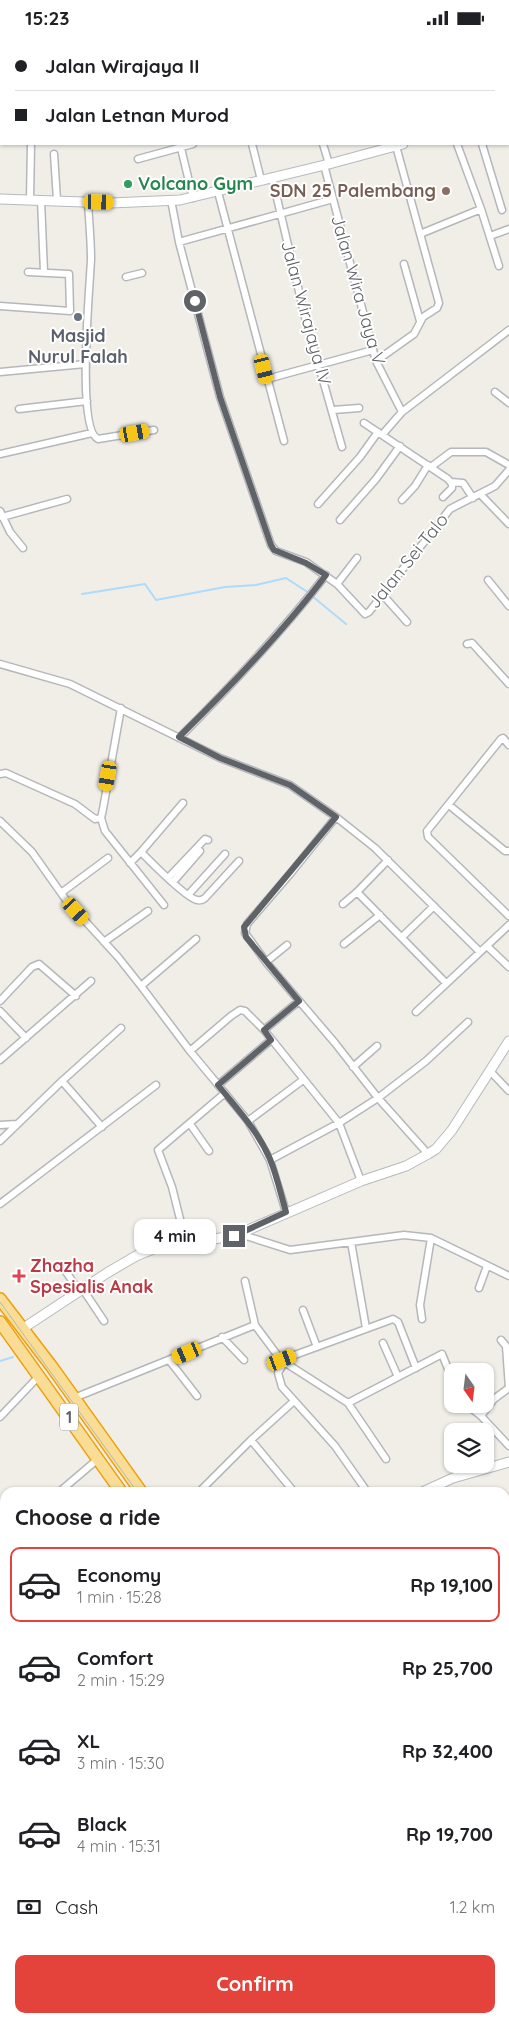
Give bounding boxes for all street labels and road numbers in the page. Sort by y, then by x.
street label: Jalan Wira Jaya V [326,212,391,367]
street label: Jalan Wirajaya IV [276,238,337,388]
street label: Jalan Sei Talo [362,509,453,613]
road number: 1 [60,1403,78,1430]

